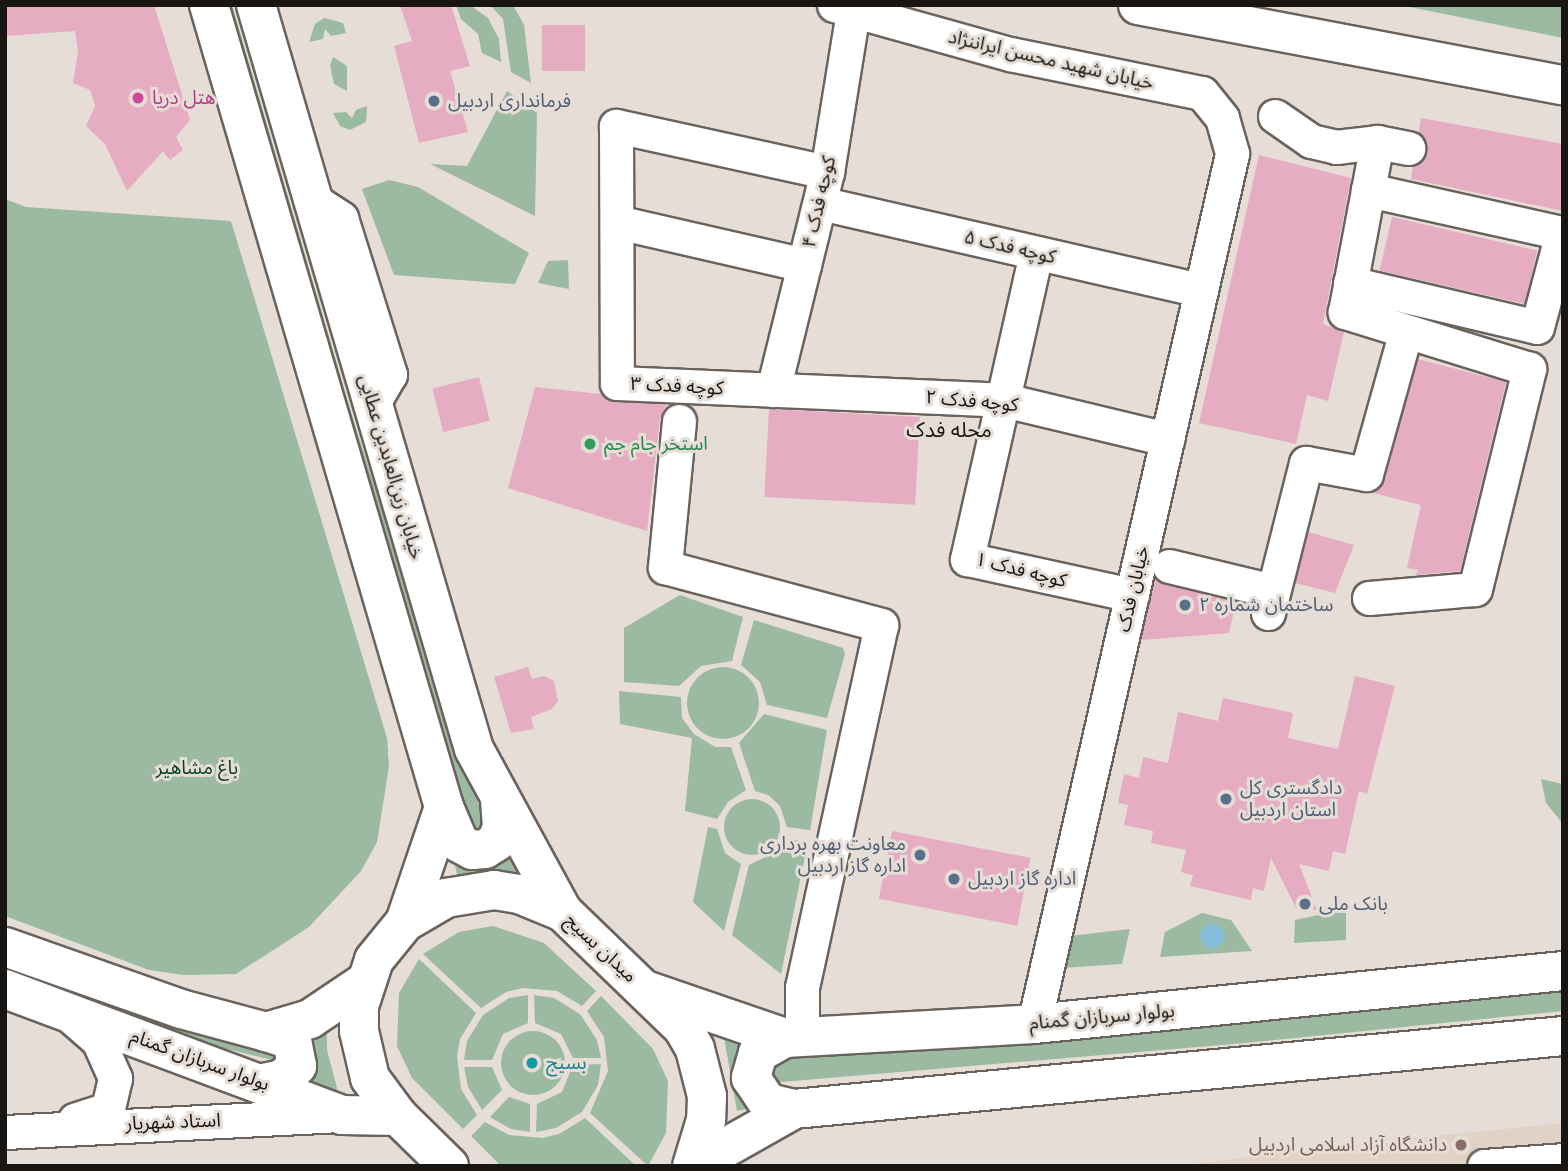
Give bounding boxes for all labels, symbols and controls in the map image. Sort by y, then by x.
street label: خیابان شهید محسن ایراننژاد [946,25,1156,95]
place label: هتل دریا [152,87,215,109]
marker: هتل دریا [130,90,146,106]
place label: فرمانداری اردبیل [448,90,571,112]
marker: فرمانداری اردبیل [426,93,442,109]
street label: کوچه فدک ۴ [797,154,841,250]
street label: کوچه فدک ۵ [962,225,1058,269]
street label: خیابان زین‌العابدین عطایی [354,372,428,562]
street label: کوچه فدک ۳ [630,372,724,400]
street label: کوچه فدک ۲ [925,386,1019,416]
district label: محله فدک [906,416,992,442]
place label: استخر جام جم [604,433,708,455]
marker: استخر جام جم [582,436,598,452]
street label: خیابان فدک [1112,544,1154,634]
street label: کوچه فدک ۱ [973,548,1069,592]
place label: ساختمان شماره ۲ [1199,594,1333,616]
marker: ساختمان شماره ۲ [1177,597,1193,613]
park label: باغ مشاهیر [156,757,238,779]
place label: دادگستری کل استان اردبیل [1240,777,1342,821]
marker: دادگستری کل استان اردبیل [1218,791,1234,807]
place label: معاونت بهره برداری اداره گاز اردبیل [760,833,906,877]
marker: معاونت بهره برداری اداره گاز اردبیل [912,847,928,863]
place label: اداره گاز اردبیل [968,868,1076,890]
marker: اداره گاز اردبیل [946,871,962,887]
place label: بانک ملی [1319,893,1388,915]
marker: بانک ملی [1297,896,1313,912]
street label: میدان بسیج [560,909,642,987]
street label: بولوار سربازان گمنام [1028,999,1176,1035]
street label: بولوار سربازان گمنام [128,1024,272,1096]
place label: بسیج [546,1052,587,1074]
marker: بسیج [524,1055,540,1071]
street label: استاد شهریار [125,1109,221,1135]
place label: دانشگاه آزاد اسلامی اردبیل [1249,1134,1447,1156]
marker: دانشگاه آزاد اسلامی اردبیل [1453,1137,1469,1153]

